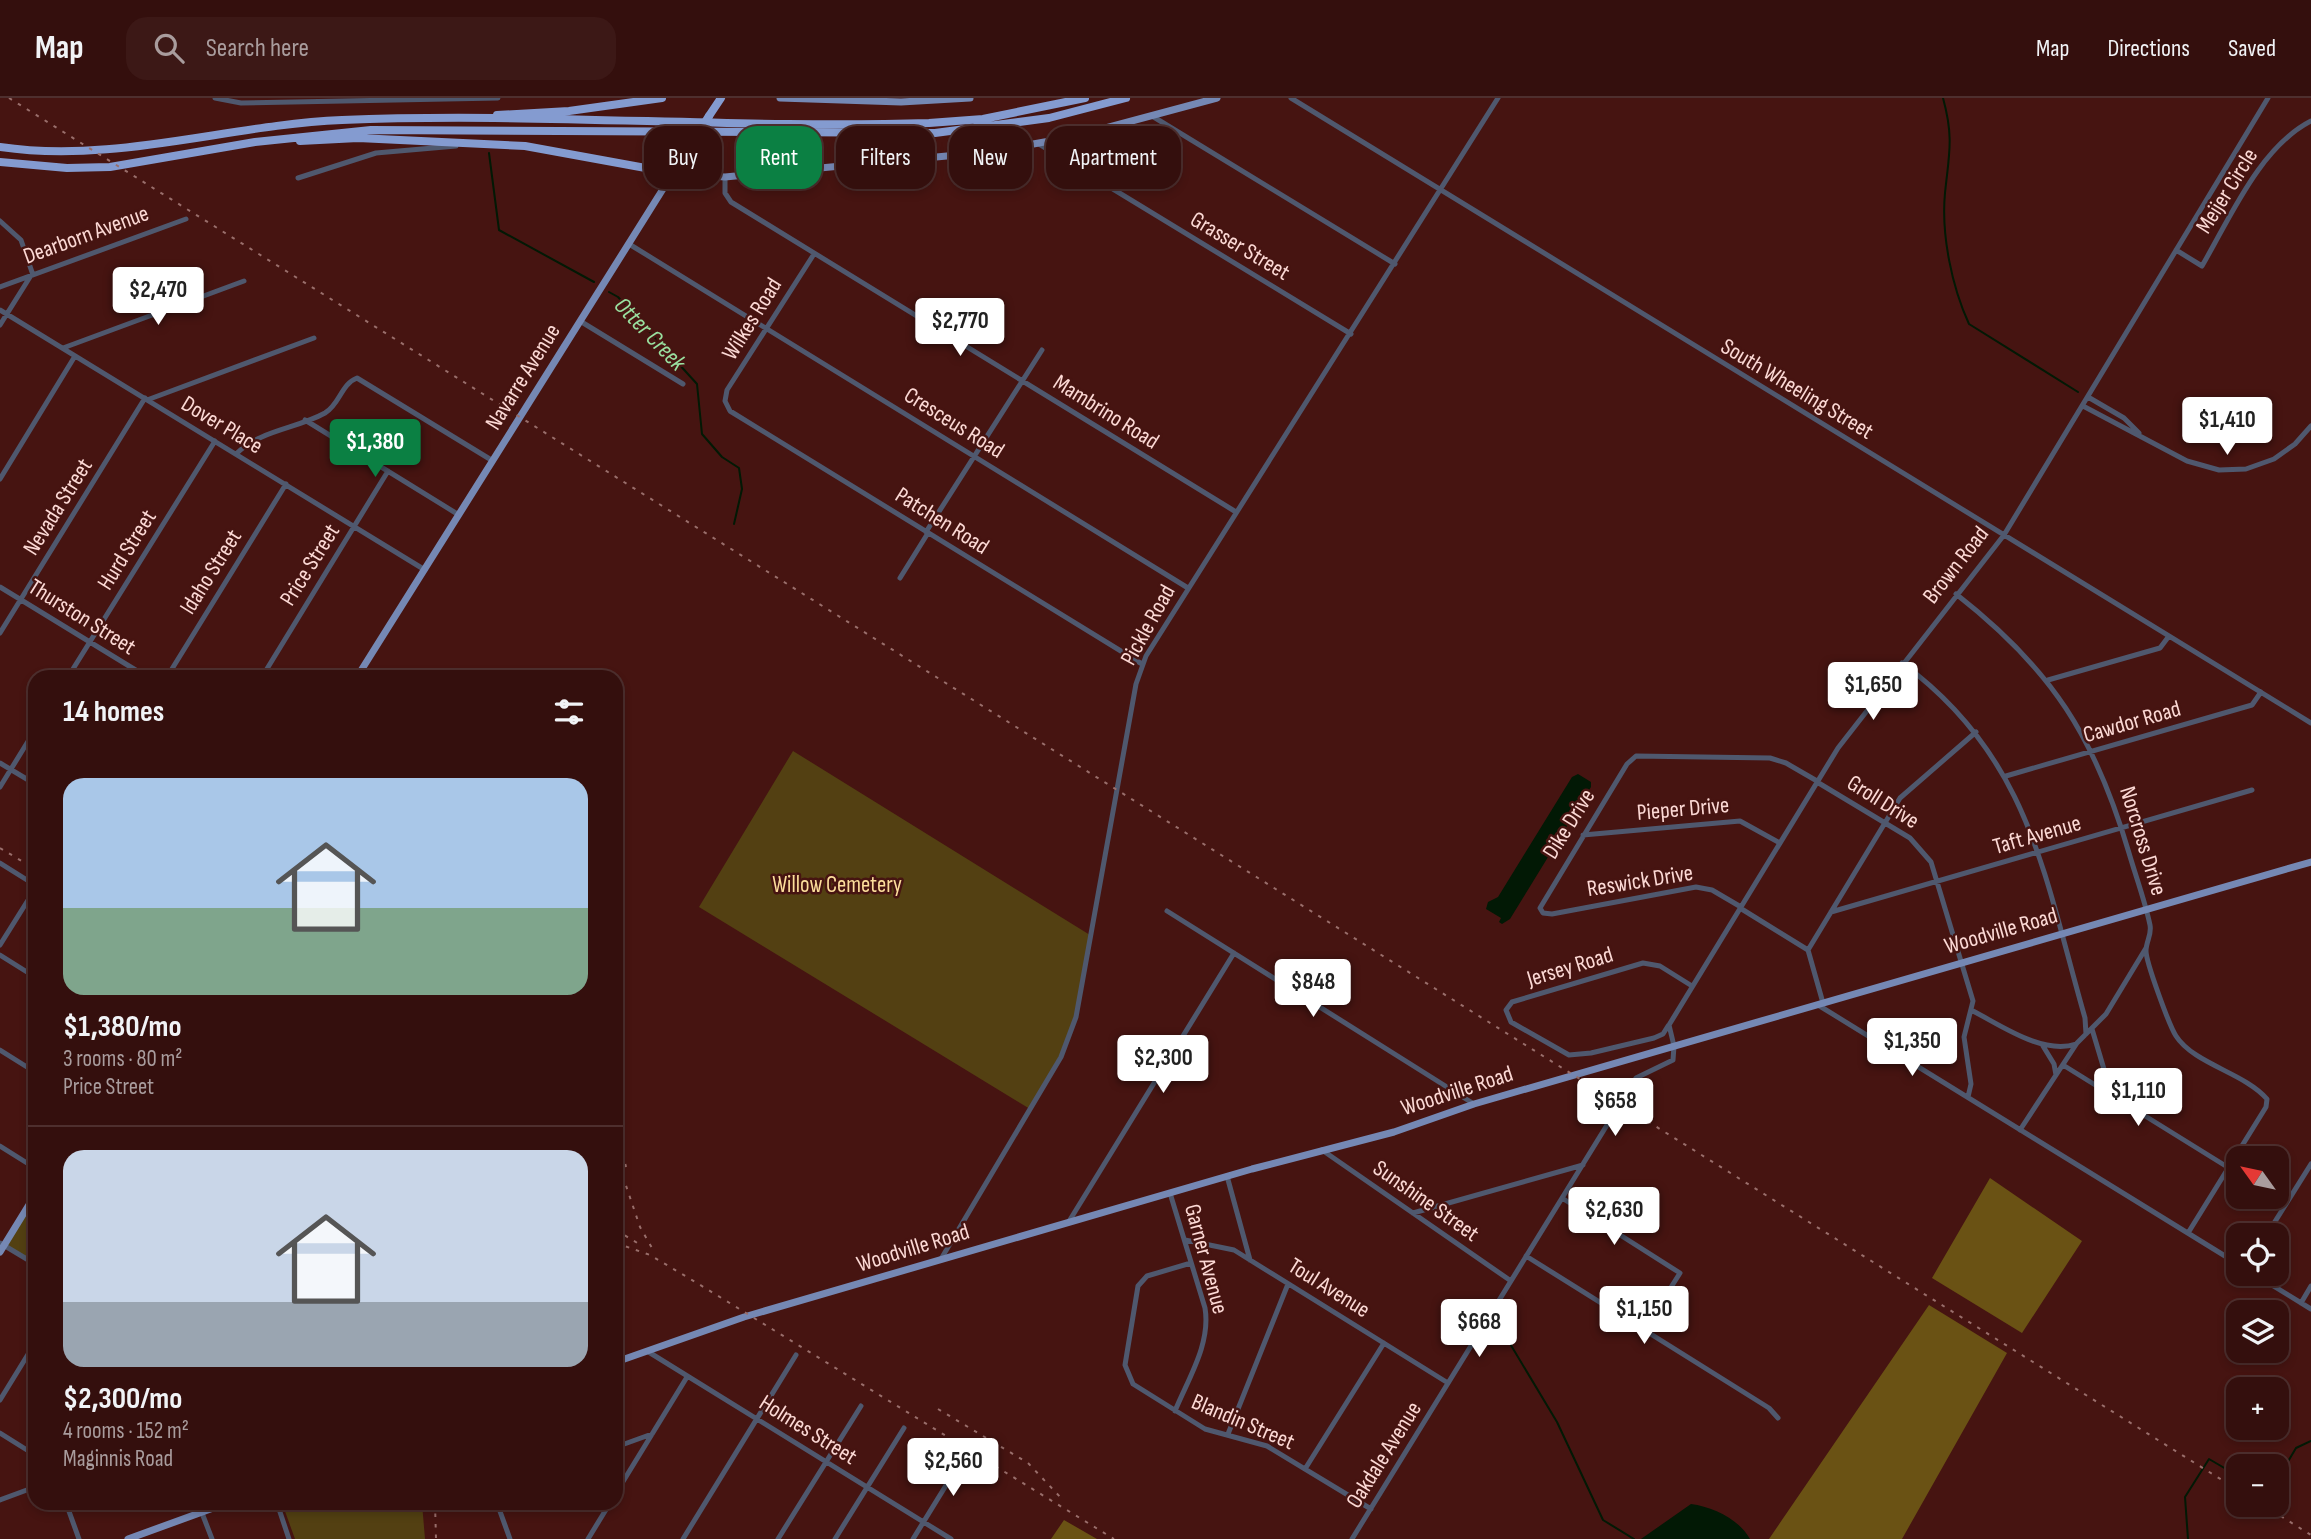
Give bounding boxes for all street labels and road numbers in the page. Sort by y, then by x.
street label: Meijer Circle [2190,143,2264,239]
street label: Dearborn Avenue [19,199,153,271]
street label: Grasser Street [1185,205,1295,287]
street label: Wilkes Road [716,273,788,365]
street label: Navarre Avenue [479,319,567,435]
street label: South Wheeling Street [1716,332,1878,446]
street label: Mambrino Road [1048,369,1164,455]
street label: Cresceus Road [899,381,1009,465]
street label: Dover Place [176,390,268,460]
street label: Nevada Street [17,453,99,561]
street label: Patchen Road [890,481,994,561]
street label: Hurd Street [91,505,163,595]
street label: Price Street [274,519,346,611]
street label: Brown Road [1917,521,1995,609]
street label: Idaho Street [174,524,248,620]
street label: Thurston Street [23,573,141,661]
street label: Pickle Road [1115,580,1181,670]
street label: Cawdor Road [2080,695,2184,749]
street label: Groll Drive [1842,769,1924,835]
street label: Norcross Drive [2113,783,2173,899]
street label: Dike Drive [1537,784,1601,864]
street label: Pieper Drive [1636,791,1730,827]
street label: Taft Avenue [1990,809,2084,861]
street label: Reswick Drive [1585,859,1695,903]
street label: Woodville Road [1941,902,2061,960]
street label: Jersey Road [1523,941,1616,994]
street label: Woodville Road [1397,1060,1517,1122]
street label: Sunshine Street [1368,1154,1484,1248]
street label: Garner Avenue [1178,1201,1234,1317]
street label: Woodville Road [853,1218,973,1278]
street label: Toul Avenue [1283,1252,1375,1324]
street label: Blandin Street [1187,1388,1299,1456]
street label: Holmes Street [754,1389,862,1471]
street label: Oakdale Avenue [1340,1397,1428,1513]

